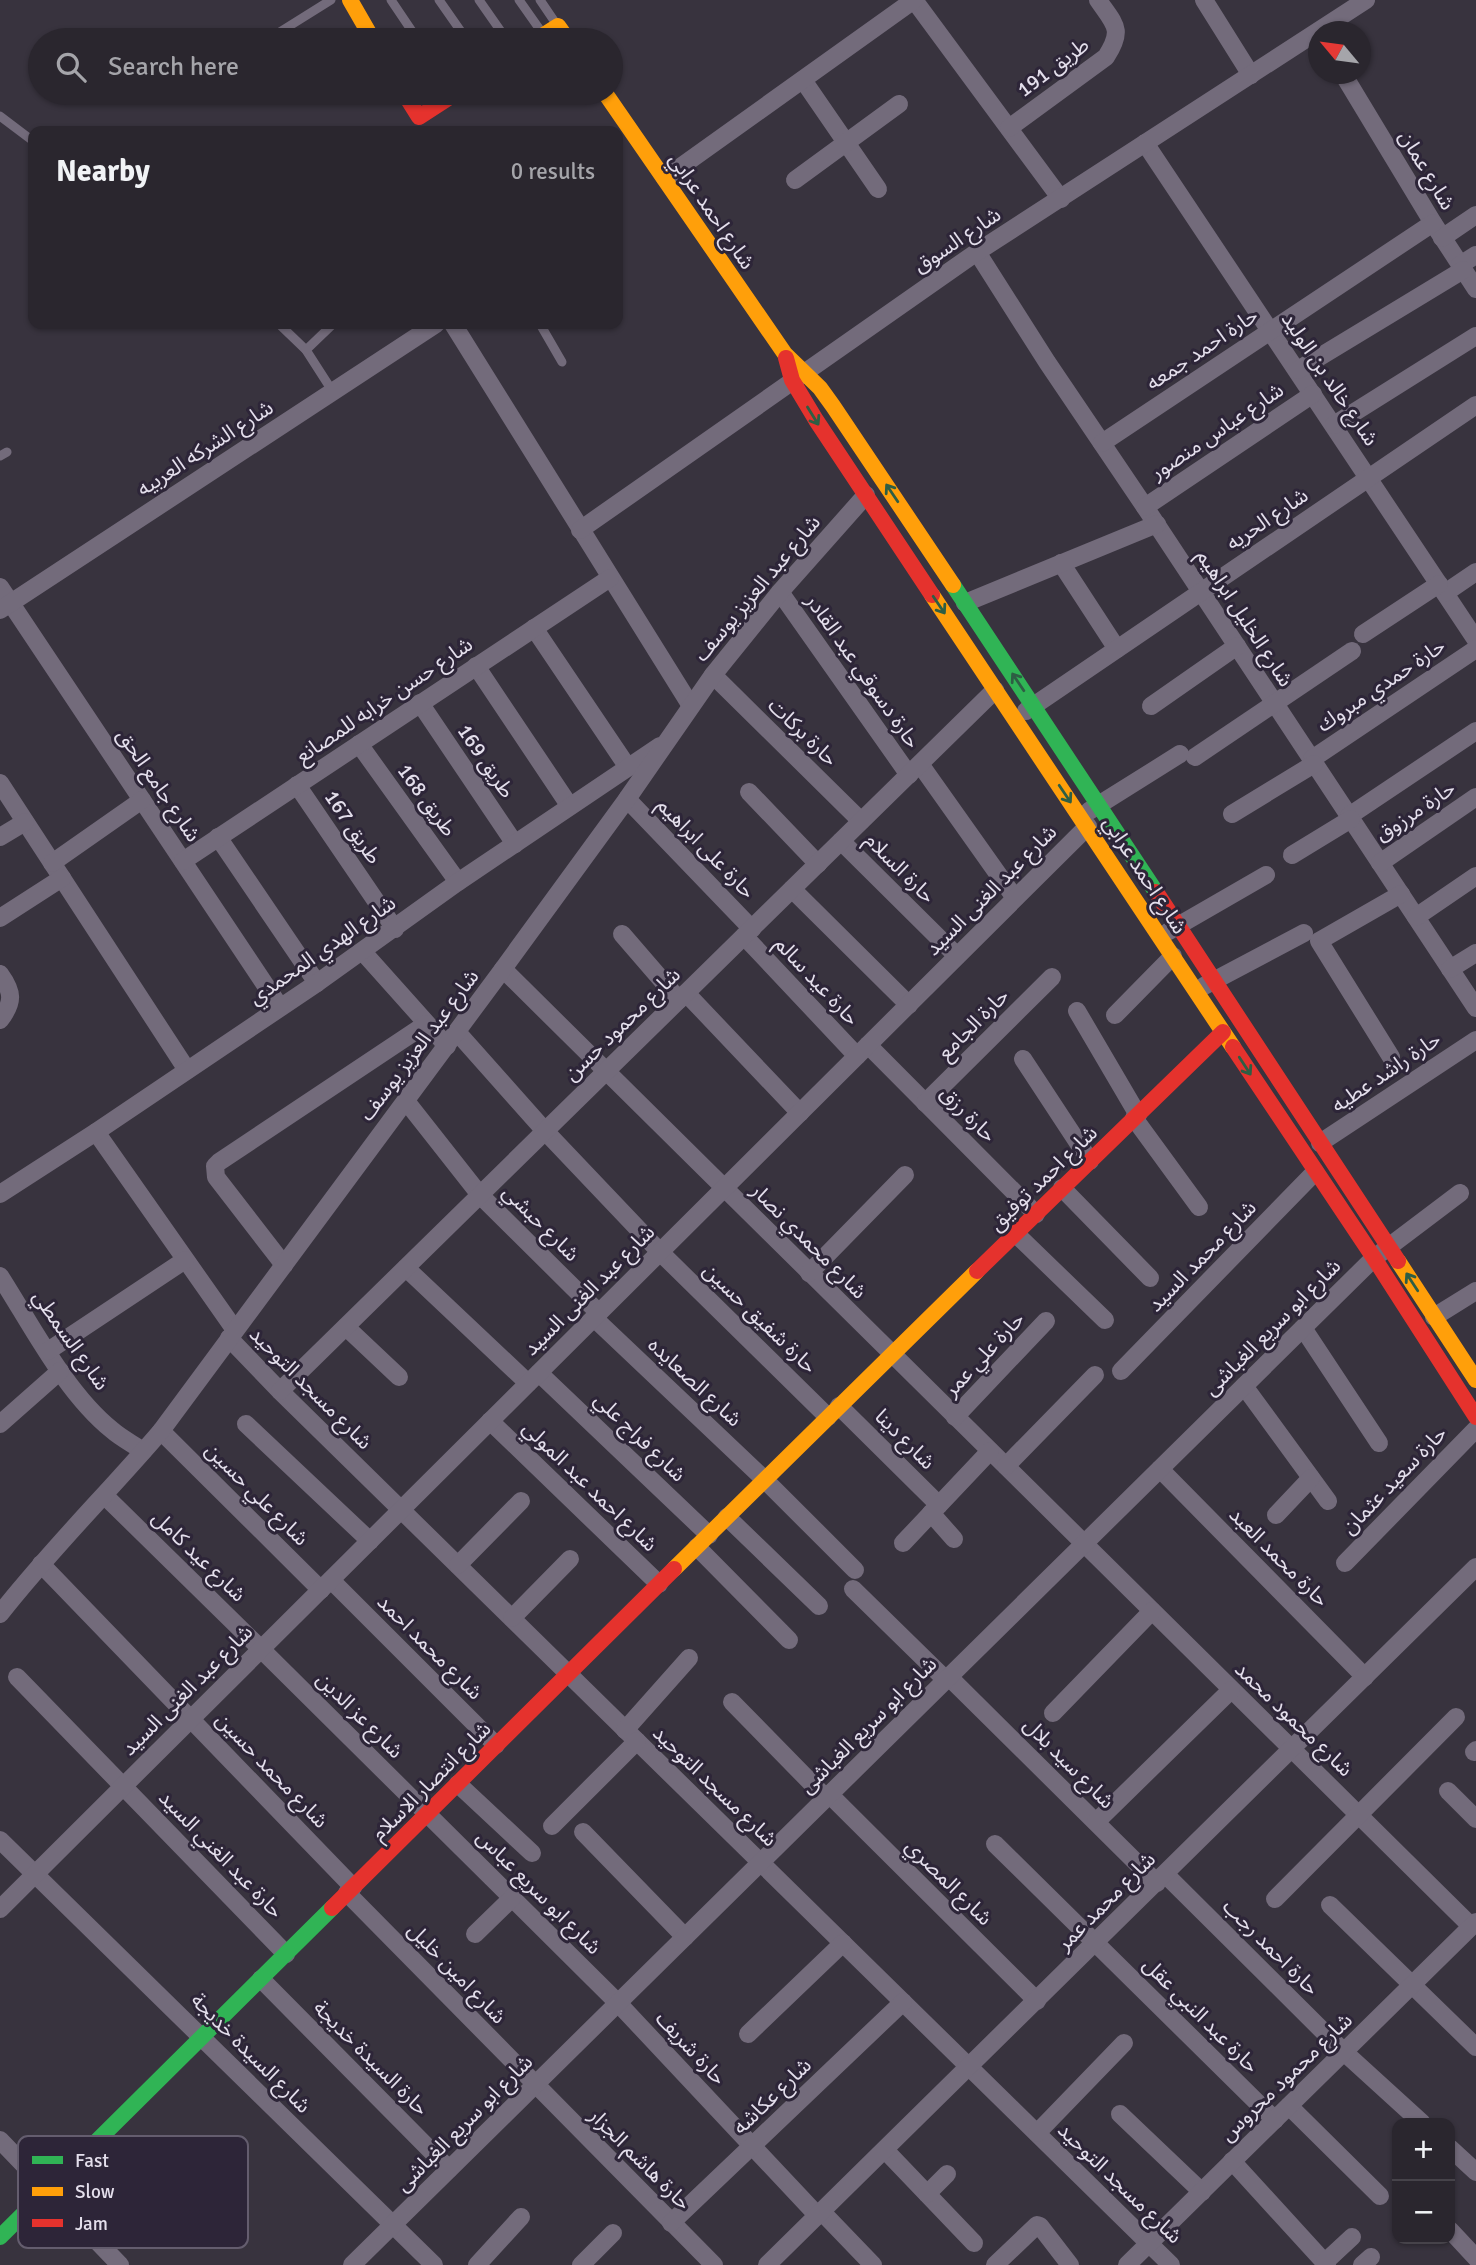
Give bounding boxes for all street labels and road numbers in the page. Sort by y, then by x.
street label: طريق 191 [1012,31,1094,103]
street label: شارع عمان [1391,125,1461,216]
street label: شارع احمد عرابي [661,148,761,276]
street label: شارع السوق [908,201,1007,280]
street label: حارة احمد جمعه [1141,302,1263,396]
street label: شارع خالد بن الوليد [1274,307,1384,452]
street label: شارع عباس منصور [1145,377,1290,487]
street label: شارع الشركه العربيه [132,394,279,503]
street label: شارع الحريه [1221,482,1314,558]
street label: شارع عبد العزيز يوسف [688,510,827,668]
street label: شارع الخليل ابراهيم [1189,544,1299,693]
street label: حارة دسوقي عبد القادر [797,588,926,755]
street label: شارع حسن خرابه للمصانع [290,631,479,771]
street label: حارة حمدي مبروك [1312,633,1452,740]
street label: حارة بركات [763,692,843,772]
street label: طريق 169 [452,719,520,803]
street label: شارع جامع الحق [110,723,207,848]
street label: طريق 168 [392,758,462,842]
street label: حارة مرزوق [1370,775,1460,847]
street label: طريق 167 [319,785,387,869]
street label: حارة على ابراهيم [650,792,761,905]
street label: شارع احمد عرابي [1095,811,1193,940]
street label: شارع عبد الغنى السيد [920,819,1064,963]
street label: حارة السلام [857,827,941,911]
street label: شارع الهدي المحمدي [243,890,402,1013]
street label: حارة عيد سالم [768,931,865,1032]
street label: شارع محمود حسن [558,962,687,1088]
street label: شارع عبد العزيز يوسف [354,964,486,1127]
street label: حارة الجامع [932,983,1016,1067]
street label: حارة راشد عطيه [1326,1026,1446,1118]
street label: حارة رزق [934,1080,1002,1148]
street label: شارع احمد توفيق [983,1120,1104,1238]
street label: شارع محمدي نصار [743,1177,872,1306]
street label: شارع حبشي [495,1179,585,1269]
street label: شارع محمد السيد [1142,1195,1263,1319]
street label: شارع عبد الغنى السيد [518,1219,662,1363]
street label: شارع ابو سريع الغباشى [1198,1253,1348,1403]
street label: حارة شفيق حسين [698,1257,822,1379]
street label: شارع السمطي [25,1285,115,1397]
street label: حارة علي عمر [938,1306,1032,1404]
street label: شارع مسجد التوحيد [243,1321,378,1456]
street label: شارع الصعايده [641,1332,747,1434]
street label: شارع فراج علي [586,1387,692,1489]
street label: شارع دينا [868,1403,941,1476]
street label: شارع احمد عبد المولي [515,1415,663,1559]
street label: حارة سعيد عثمان [1336,1420,1452,1540]
street label: شارع علي حسين [198,1437,314,1553]
street label: حارة محمد العبد [1224,1502,1334,1612]
street label: شارع عيد كامل [145,1505,252,1609]
street label: شارع محمد احمد [370,1589,488,1707]
street label: شارع عبد الغنى السيد [116,1619,260,1763]
street label: شارع ابو سريع الغباشى [794,1651,944,1801]
street label: شارع محمود محمد [1228,1656,1359,1783]
street label: شارع عز الدين [310,1666,409,1765]
street label: شارع محمد حسين [209,1707,334,1835]
street label: شارع سيد بلال [1017,1712,1120,1815]
street label: شارع انتصار الاسلام [366,1716,498,1848]
street label: شارع مسجد التوحيد [646,1720,783,1853]
street label: حارة عبد الغني السيد [151,1785,289,1925]
street label: شارع ابو سريع عباس [470,1824,607,1961]
street label: شارع المصري [898,1833,998,1933]
street label: شارع محمد عمر [1051,1846,1162,1958]
street label: حارة احمد رجب [1217,1893,1325,2001]
street label: شارع امين خليل [401,1917,512,2031]
street label: حارة عبد النبي عقل [1136,1952,1264,2080]
street label: شارع السيدة خديجة [184,1987,317,2120]
street label: حارة السيدة خديجة [308,1995,434,2121]
street label: حارة شريف [650,2006,732,2090]
street label: شارع محمود محروس [1214,2007,1359,2148]
street label: شارع ابو سريع الغباشى [390,2049,540,2199]
street label: شارع عكاشه [727,2052,818,2141]
street label: حارة هاشم الجزار [581,2102,697,2217]
street label: شارع مسجد التوحيد [1051,2117,1188,2250]

